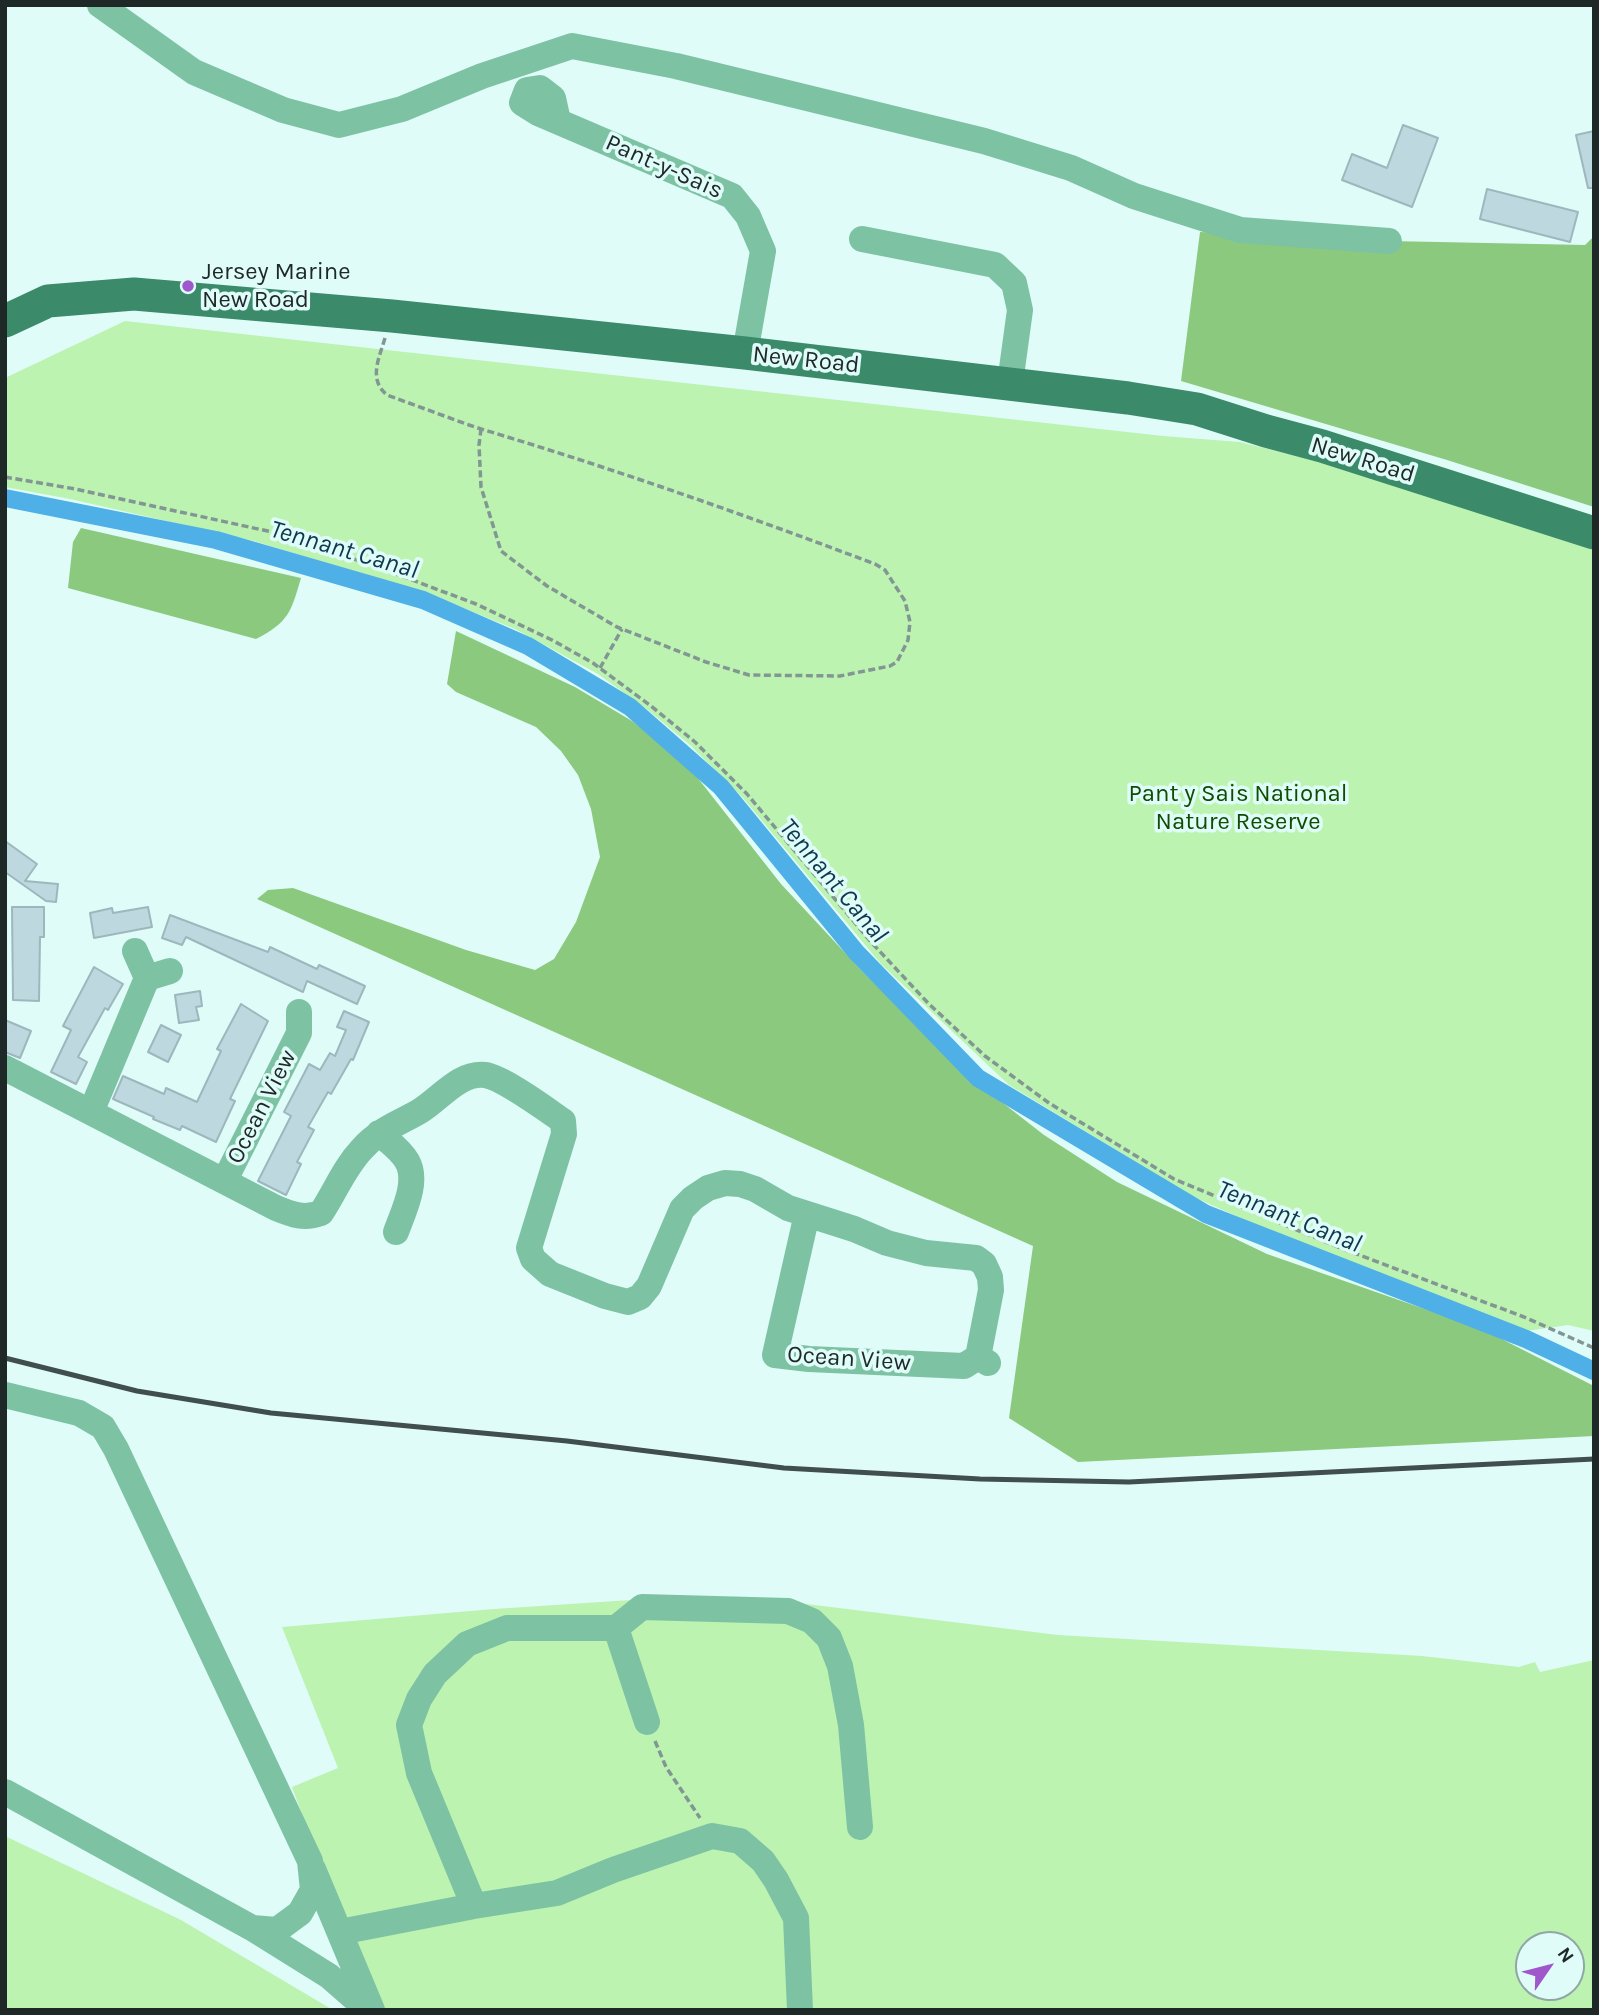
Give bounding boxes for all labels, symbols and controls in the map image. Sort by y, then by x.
street label: Pant-y-Sais [601,128,727,206]
place label: Jersey Marine New Road [202,258,351,314]
marker: Jersey Marine New Road [180,278,196,294]
street label: New Road [751,340,861,380]
street label: New Road [1308,431,1418,489]
water label: Tennant Canal [266,514,422,586]
park label: Pant y Sais National Nature Reserve [1128,780,1348,836]
water label: Tennant Canal [772,812,894,950]
street label: Ocean View [221,1045,303,1169]
water label: Tennant Canal [1212,1174,1366,1260]
street label: Ocean View [786,1340,912,1378]
north arrow [1515,1931,1585,2001]
text: N [1553,1943,1578,1967]

